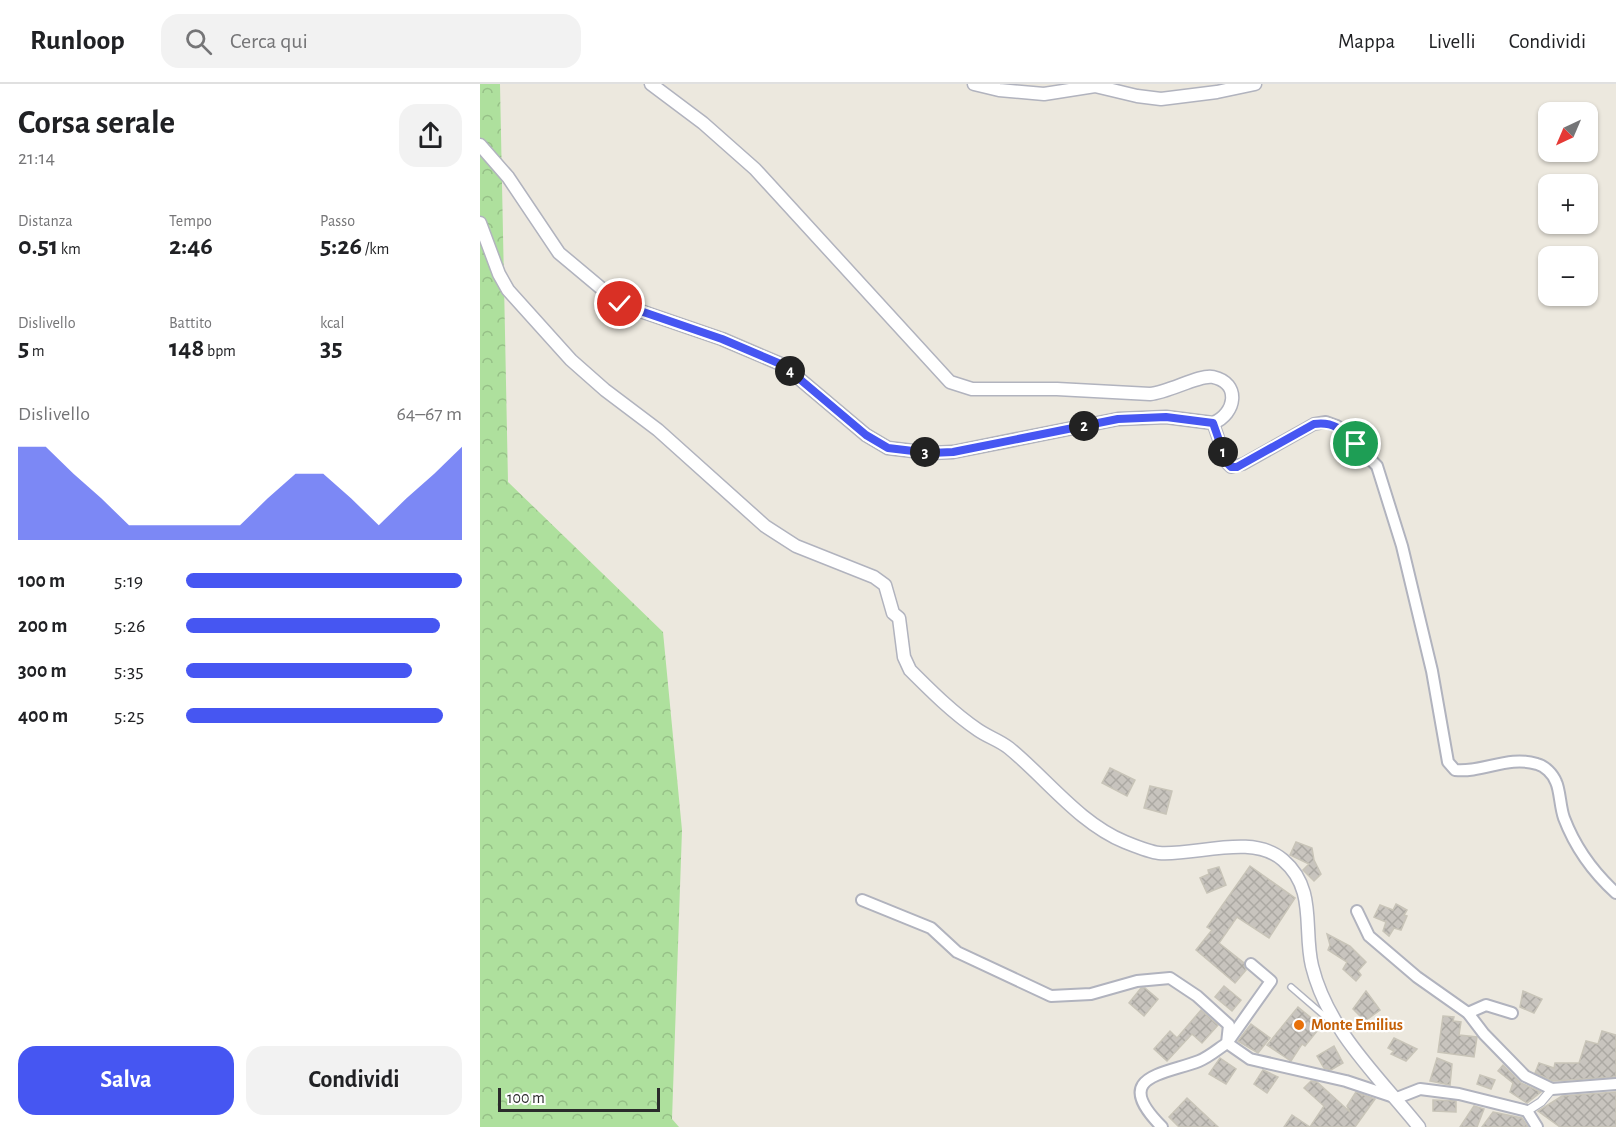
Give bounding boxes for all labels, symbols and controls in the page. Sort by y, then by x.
search box [161,14,581,68]
icon: search [182,25,215,58]
text: Runloop [30,27,125,55]
text: Cerca qui [230,30,308,52]
text: Mappa [1338,31,1395,52]
text: Livelli [1428,31,1476,52]
text: Condividi [1509,31,1586,52]
north arrow [1538,102,1598,162]
map controls [1538,102,1598,306]
button: share [399,104,462,167]
text: Corsa serale [18,107,175,140]
text: 21:14 [18,148,55,168]
button: + [1538,174,1598,234]
text: Distanza [18,213,73,229]
text: Tempo [169,213,212,229]
text: Passo [320,213,355,229]
text: 0.51 [18,233,58,259]
text: 2:46 [169,233,213,259]
text: 5:26 [320,233,362,259]
text: km [58,241,81,257]
text: /km [362,241,389,257]
button: − [1538,246,1598,306]
pin [594,278,645,329]
icon: check [603,287,636,320]
text: Dislivello [18,315,76,331]
text: Battito [169,315,212,331]
text: kcal [320,315,344,331]
text: 5 [18,335,29,361]
text: 148 [169,335,204,361]
text: 35 [320,335,342,361]
text: m [29,343,45,359]
text: bpm [204,343,236,359]
pin: 4 [775,356,805,386]
text: 4 [786,363,794,379]
text: Dislivello [18,404,90,424]
text: 64–67 m [396,404,462,424]
pin: 2 [1069,411,1099,441]
text: 2 [1080,418,1088,434]
pin [1330,418,1381,469]
icon: arrive [1339,427,1372,460]
pin: 3 [910,437,940,467]
pin: 1 [1208,437,1238,467]
text: 3 [922,444,928,460]
text: 1 [1220,444,1226,460]
text: 100 m [18,571,65,591]
text: 5:19 [114,571,143,591]
text: 200 m [18,616,67,636]
text: 5:26 [114,616,145,636]
text: 300 m [18,661,67,681]
text: 5:35 [114,661,144,681]
text: 400 m [18,706,68,726]
text: 5:25 [114,706,144,726]
place label: Monte Emilius [1311,1017,1403,1033]
marker: Monte Emilius [1292,1018,1306,1032]
button: Salva [18,1046,234,1115]
button: Condividi [246,1046,462,1115]
scale bar [498,1085,660,1112]
text: 100 m [507,1090,545,1106]

